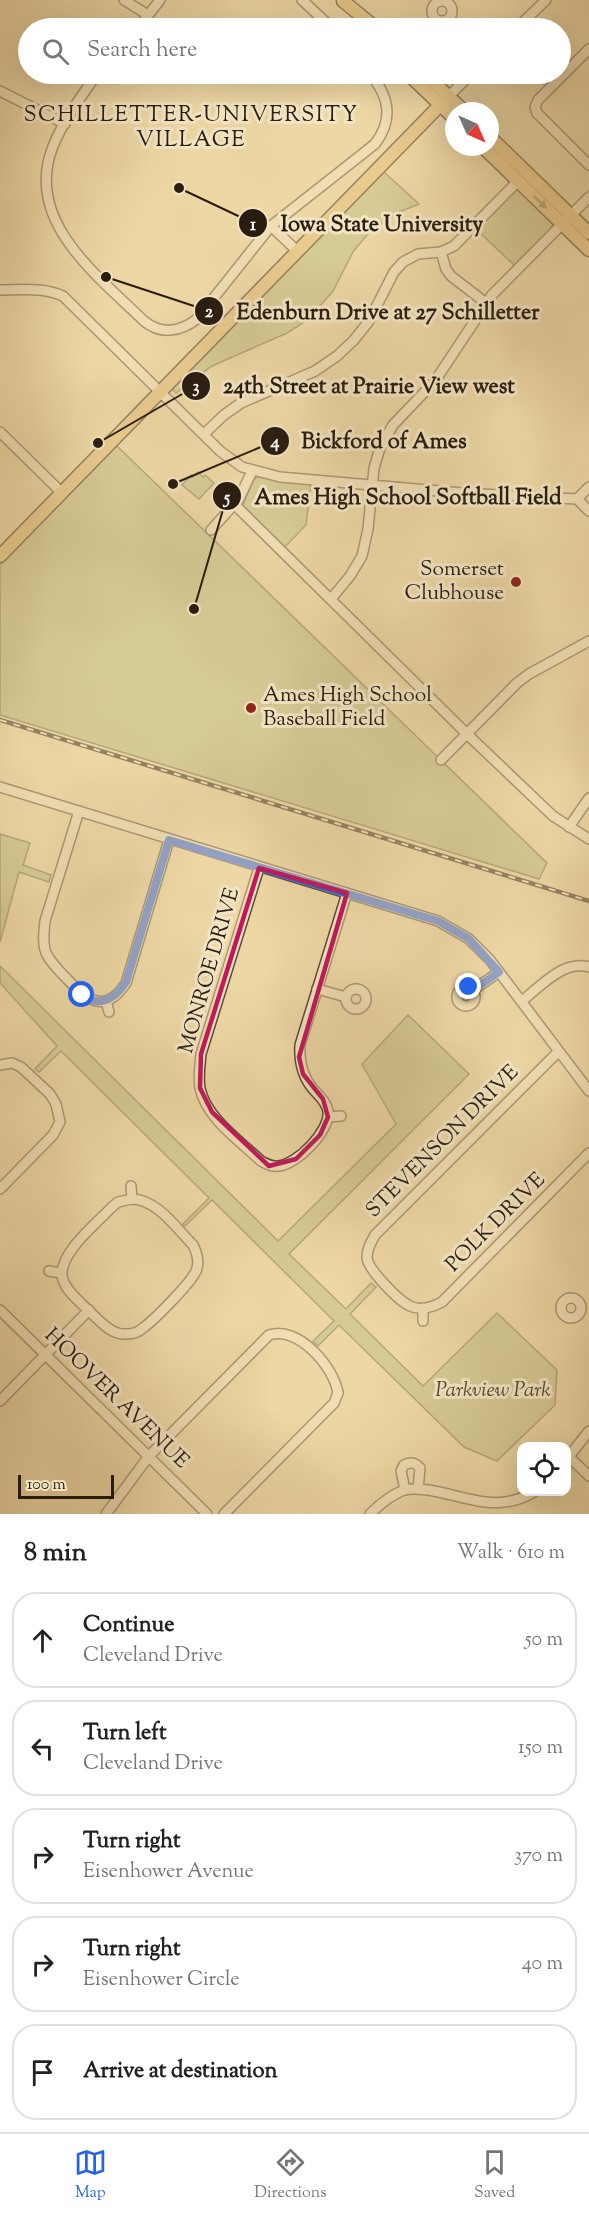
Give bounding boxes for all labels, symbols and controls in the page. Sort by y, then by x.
search box [18,18,571,84]
icon: search [39,35,72,68]
text: Search here [87,35,197,67]
district label: SCHILLETTER-UNIVERSITY VILLAGE [23,100,359,157]
north arrow [445,102,499,156]
one-way arrow [533,195,547,209]
callout: Iowa State University [238,203,495,243]
text: Iowa State University [281,210,483,242]
text: 1 [250,213,257,239]
callout: Edenburn Drive at 27 Schilletter [194,291,551,331]
text: Edenburn Drive at 27 Schilletter [237,298,540,330]
text: 2 [205,300,214,326]
callout: 24th Street at Prairie View west [181,366,527,406]
text: 24th Street at Prairie View west [223,372,515,404]
text: 3 [192,375,200,401]
callout: Bickford of Ames [260,421,479,461]
text: Bickford of Ames [301,427,467,459]
text: 4 [269,430,280,456]
callout: Ames High School Softball Field [212,476,574,516]
text: Ames High School Softball Field [254,483,562,515]
text: 5 [222,486,231,512]
place label: Somerset Clubhouse [404,555,504,609]
marker: Somerset Clubhouse [509,575,523,589]
place label: Ames High School Baseball Field [263,681,432,735]
marker: Ames High School Baseball Field [244,701,258,715]
street label: MONROE DRIVE [172,884,248,1057]
route end [455,973,481,999]
route start [68,981,94,1007]
street label: STEVENSON DRIVE [360,1058,527,1225]
street label: POLK DRIVE [439,1166,553,1280]
street label: HOOVER AVENUE [37,1322,195,1476]
park label: Parkview Park [435,1376,551,1406]
map controls [517,1442,571,1496]
button: locate [517,1442,571,1496]
scale bar [18,1472,114,1500]
text: 100 m [27,1474,66,1497]
text: 8 min [24,1535,87,1572]
text: Walk · 610 m [457,1539,565,1568]
text: Continue [83,1610,174,1642]
icon: ahead [26,1624,59,1657]
text: 50 m [525,1626,563,1655]
text: Cleveland Drive [83,1642,223,1671]
text: Turn left [83,1718,166,1750]
icon: left [26,1732,59,1765]
text: 150 m [518,1734,563,1763]
text: Cleveland Drive [83,1750,223,1779]
text: Turn right [83,1826,180,1858]
icon: right [26,1840,59,1873]
text: 370 m [514,1842,563,1871]
text: Eisenhower Avenue [83,1858,254,1887]
text: Turn right [83,1934,180,1966]
icon: right [26,1948,59,1981]
text: 40 m [522,1950,563,1979]
text: Eisenhower Circle [83,1966,240,1995]
icon: arrive [26,2056,59,2089]
text: Arrive at destination [83,2056,278,2088]
tab: Map [74,2146,107,2205]
tab: Directions [254,2146,327,2205]
tab: Saved [474,2146,515,2205]

